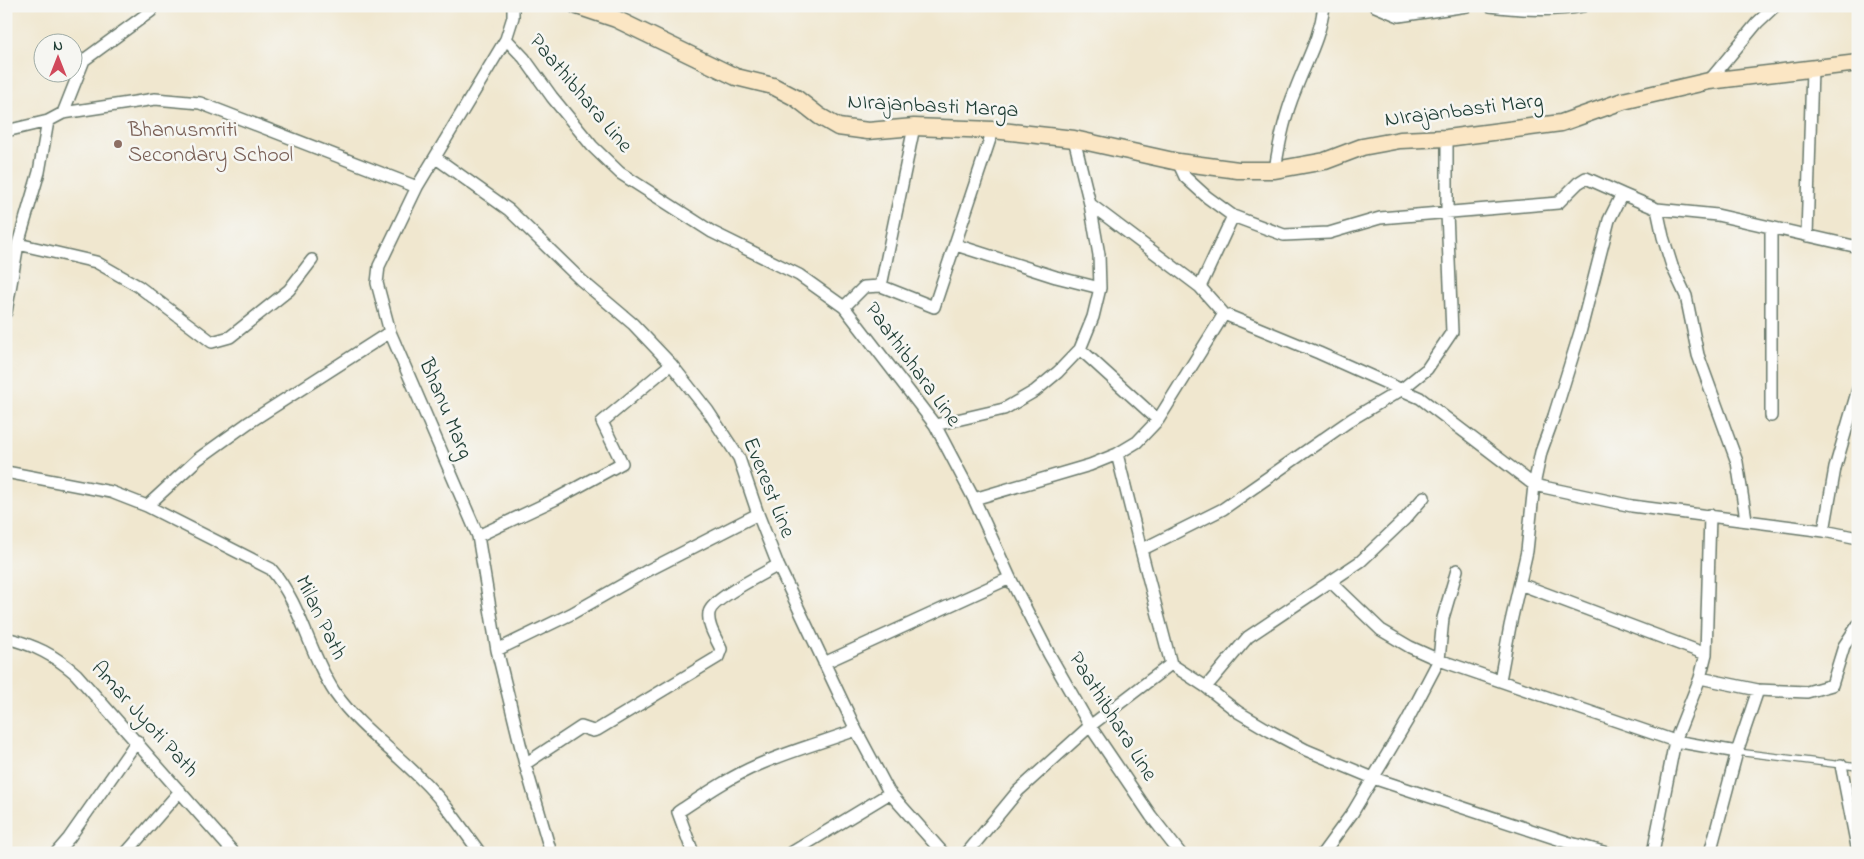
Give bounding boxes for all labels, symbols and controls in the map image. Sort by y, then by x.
street label: Paathibhara Line [520,27,640,161]
north arrow [32,32,82,82]
text: N [53,36,63,57]
street label: NIrajanbasti Marg [1383,85,1545,138]
street label: NIrajanbasti Marga [847,87,1019,128]
place label: Bhanusmriti Secondary School [127,115,293,173]
marker: Bhanusmriti Secondary School [112,138,124,150]
street label: Paathibhara Line [856,296,968,434]
street label: Bhanu Marg [408,353,481,465]
street label: Everest Line [733,433,803,543]
street label: Milan Path [286,570,354,666]
street label: Paathibhara Line [1059,646,1165,788]
street label: Amar Jyoti Path [82,654,205,786]

